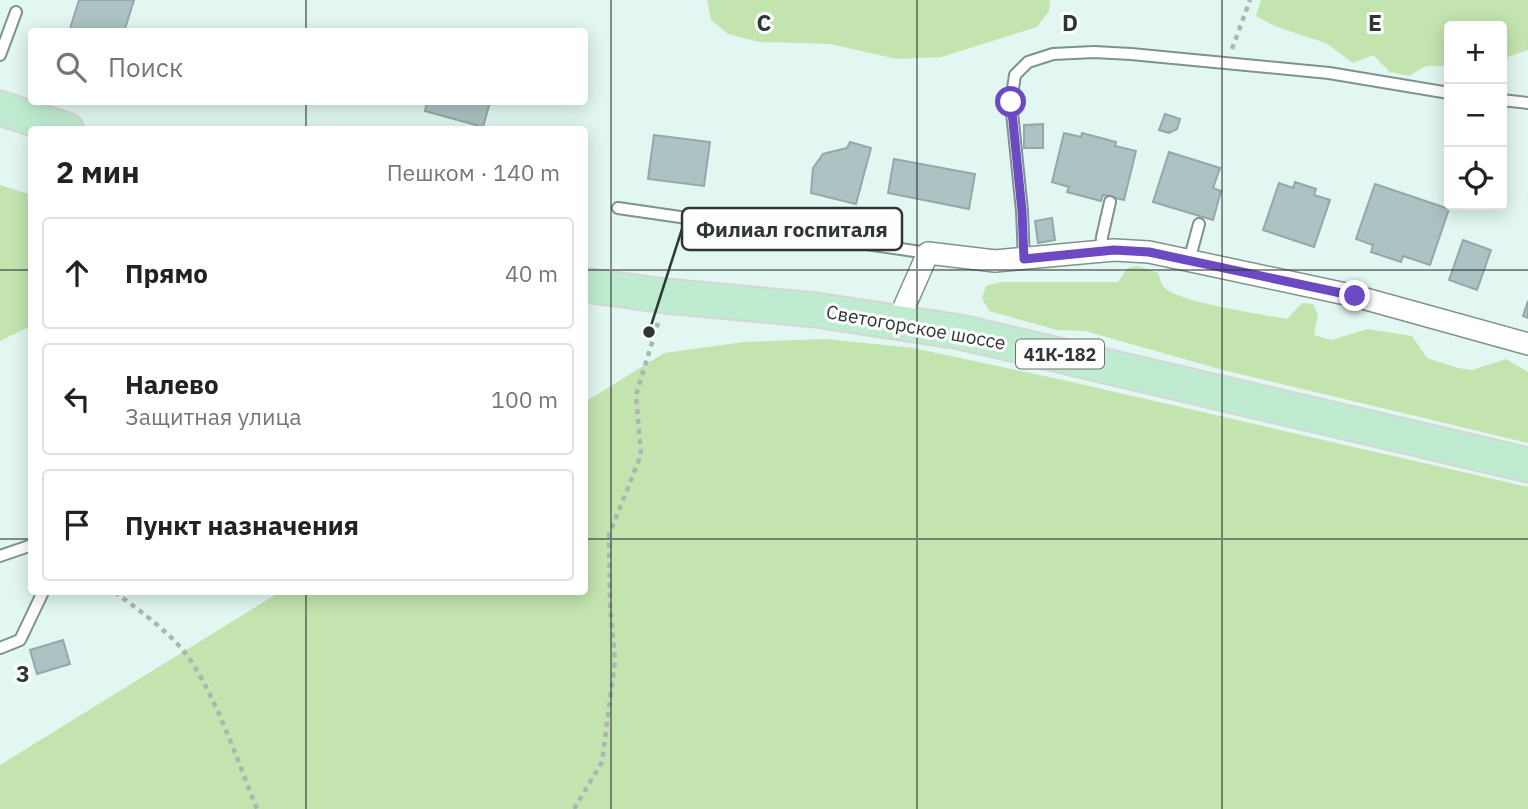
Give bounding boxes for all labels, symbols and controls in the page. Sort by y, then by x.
text: C [757,7,772,37]
text: D [1062,7,1078,37]
text: E [1368,7,1382,37]
map controls [1444,21,1507,210]
button: + [1444,21,1507,84]
search box [28,28,588,105]
icon: search [52,48,90,86]
text: Поиск [108,50,183,84]
button: − [1444,84,1507,147]
route start [995,86,1026,117]
button: locate [1444,147,1507,210]
text: 2 мин [56,152,140,191]
text: Пешком · 140 m [387,157,560,187]
callout: Филиал госпиталя [682,208,902,250]
text: Филиал госпиталя [696,215,888,243]
icon: ahead [58,254,96,292]
text: Прямо [125,256,208,290]
text: 40 m [505,258,558,288]
route end [1339,280,1370,311]
street label: Светогорское шоссе [824,299,1008,355]
road number: 41К-182 [1016,340,1104,368]
text: Налево [125,367,219,401]
icon: left [58,380,96,418]
text: 100 m [491,384,558,414]
text: Защитная улица [125,401,302,431]
icon: arrive [58,506,96,544]
text: Пункт назначения [125,508,359,542]
text: 3 [16,658,30,688]

